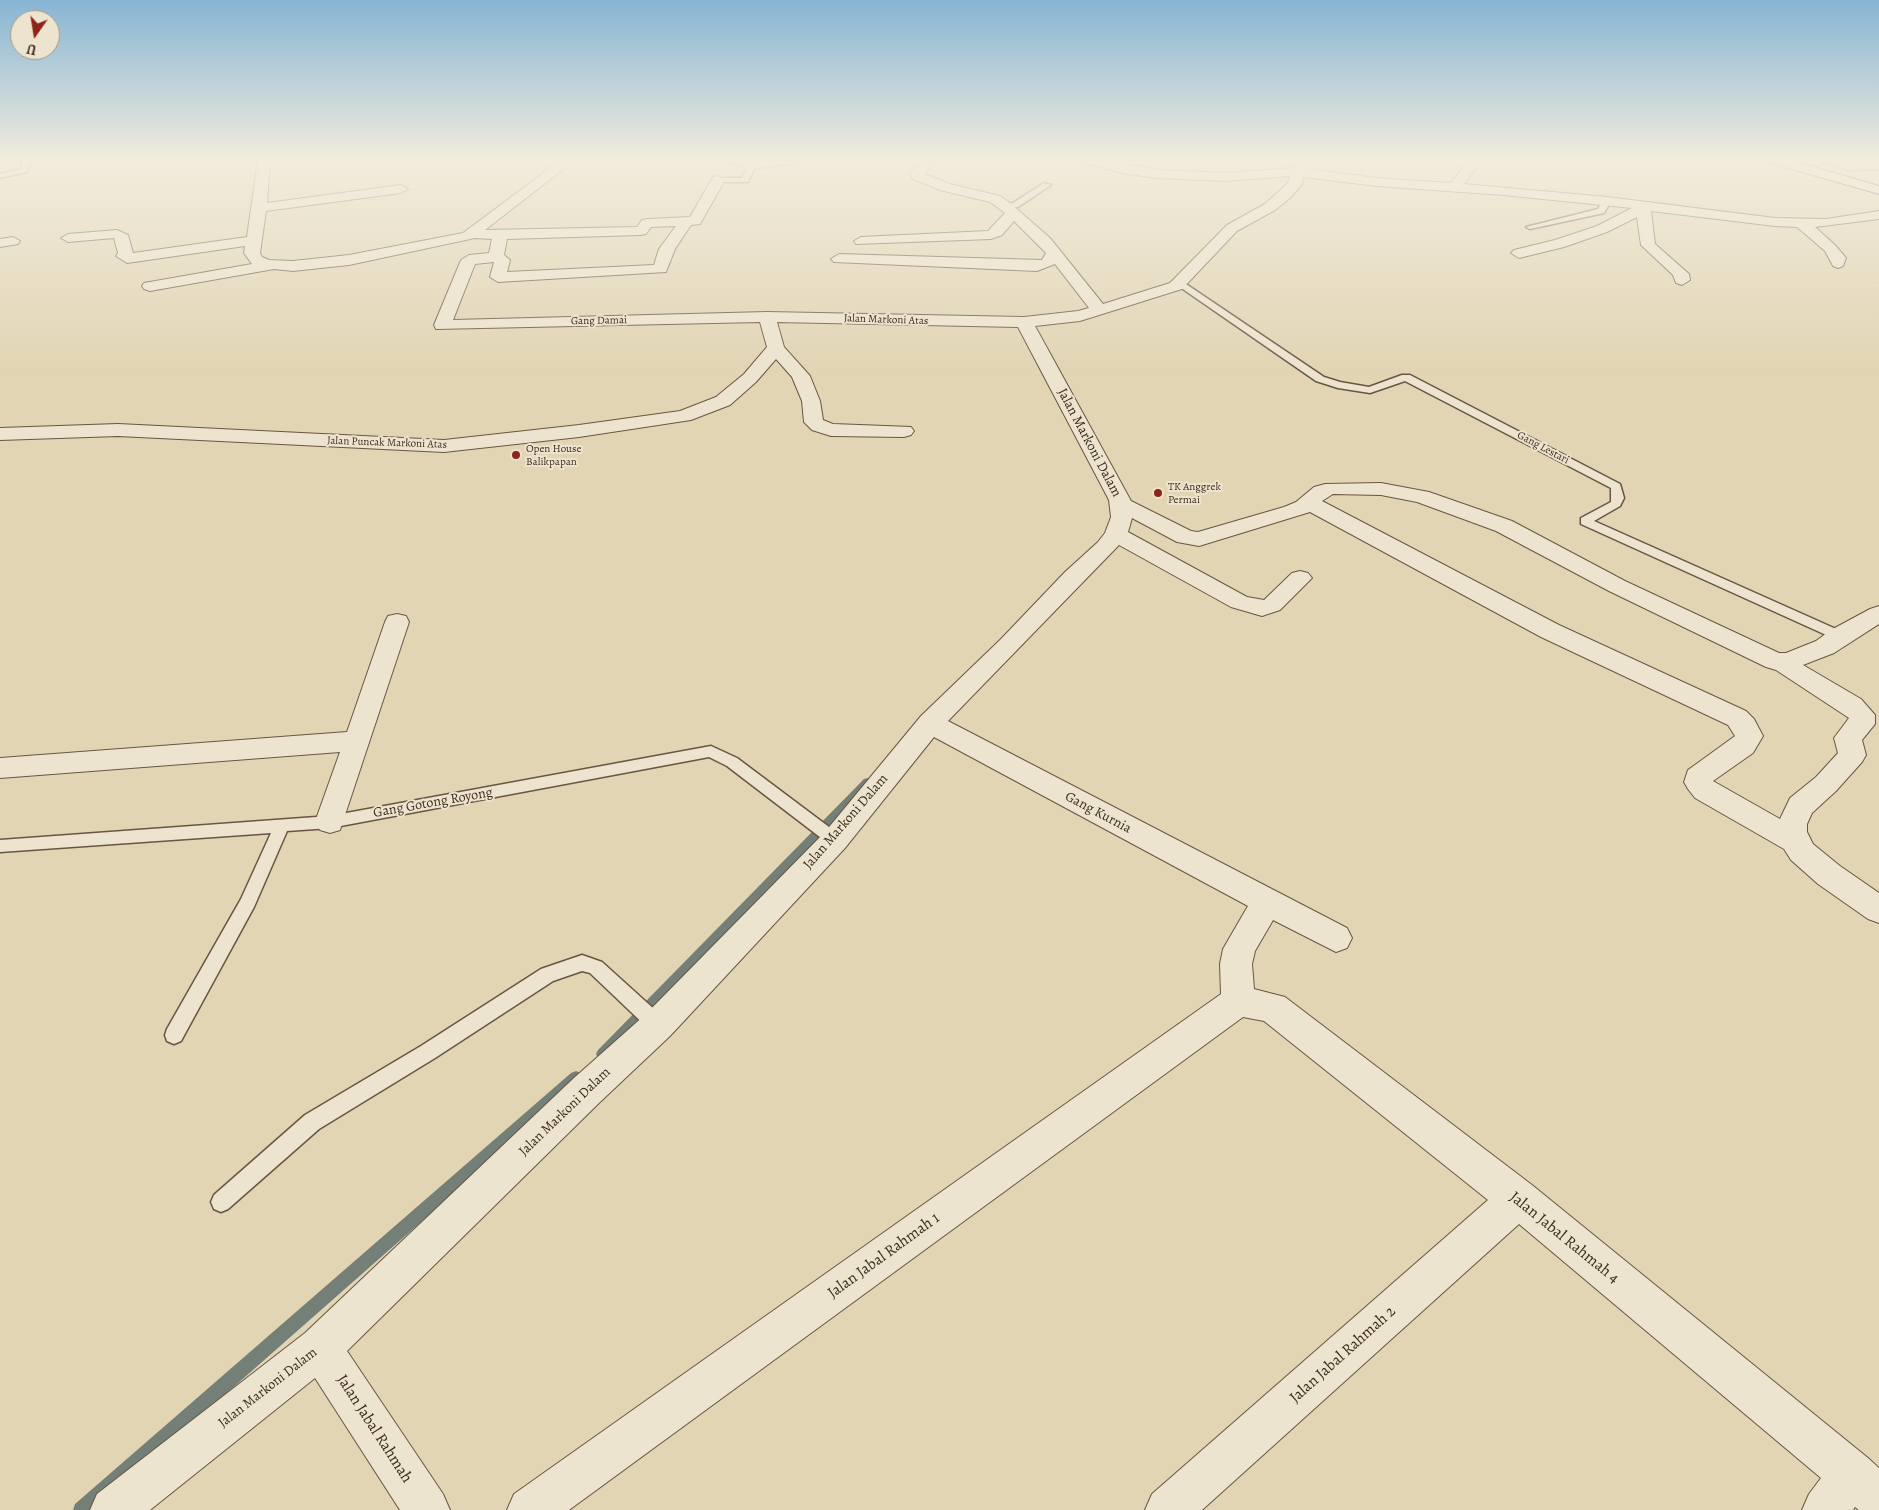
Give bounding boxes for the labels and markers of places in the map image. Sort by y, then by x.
place label: Open House Balikpapan [526,442,581,468]
marker: Open House Balikpapan [510,449,522,461]
place label: TK Anggrek Permai [1168,480,1221,506]
marker: TK Anggrek Permai [1152,487,1164,499]

